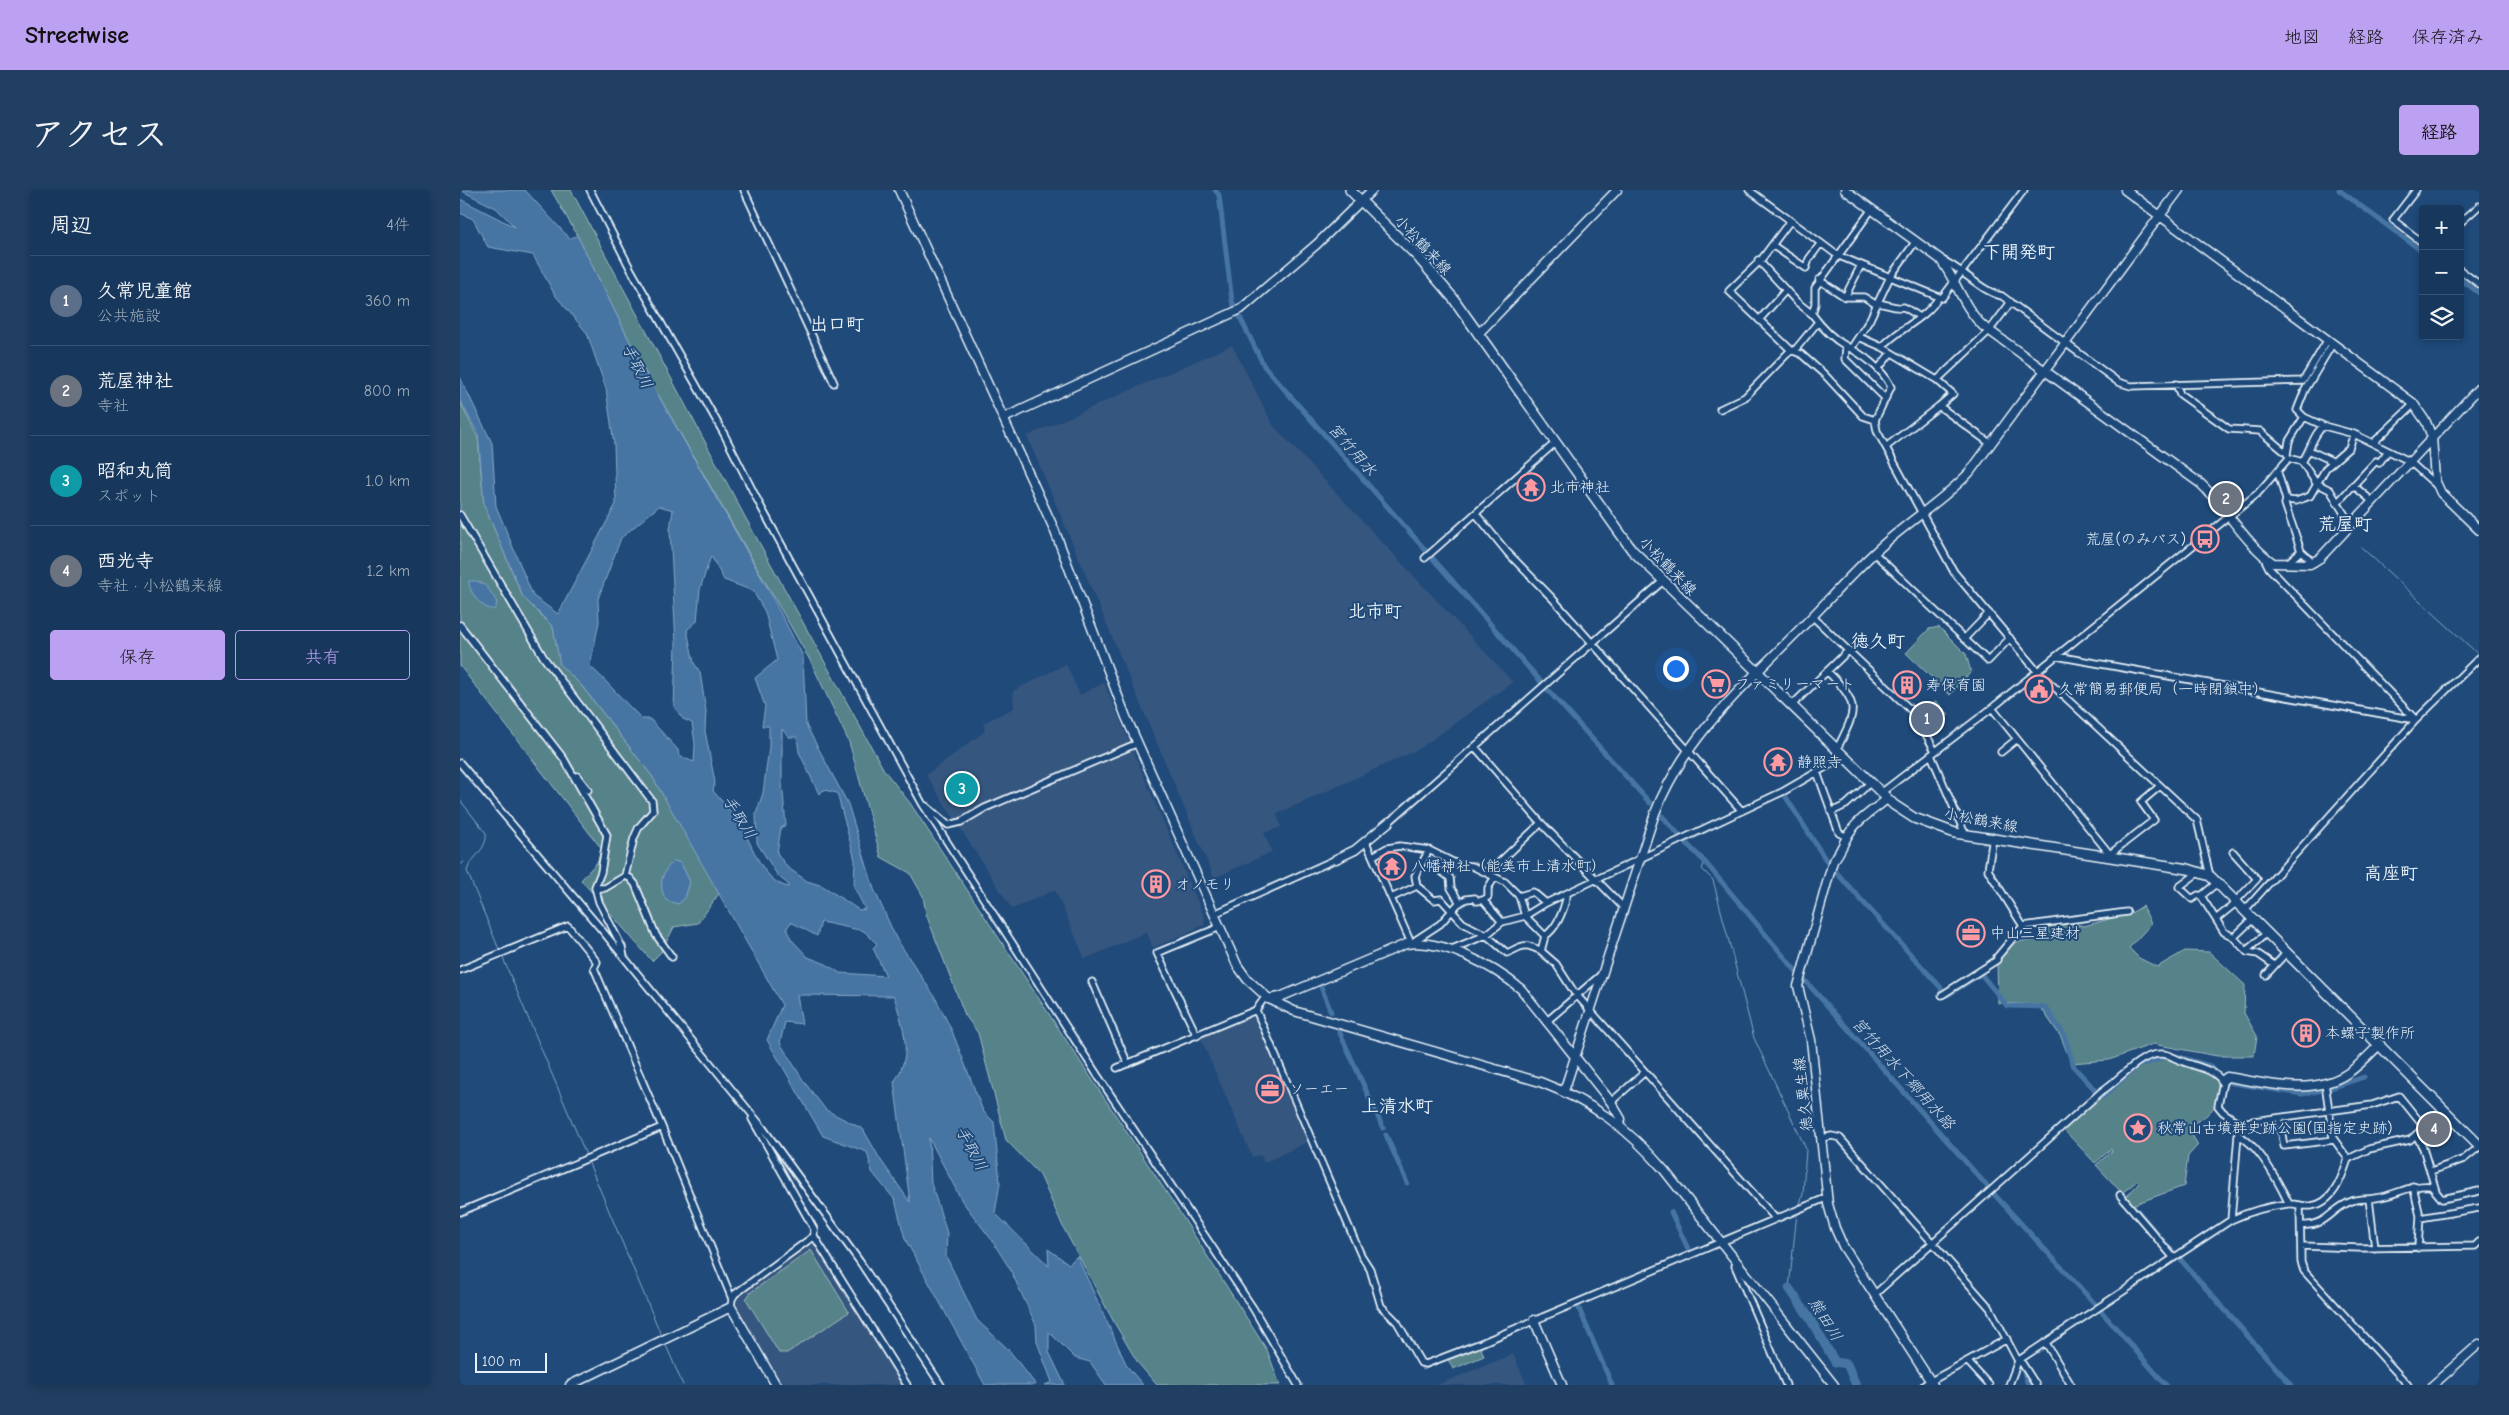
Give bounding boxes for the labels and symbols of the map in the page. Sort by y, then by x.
street label: 小松鶴来線 [1391,211,1455,279]
district label: 下開発町 [1983,242,2055,263]
district label: 出口町 [810,314,864,335]
water label: 手取川 [618,341,656,392]
water label: 宮竹用水 [1324,420,1380,480]
temple icon: 北市神社 [1516,472,1546,502]
place label: 北市神社 [1550,478,1610,496]
pin: 2 [2210,480,2242,518]
district label: 荒屋町 [2318,514,2372,535]
bus stop icon: 荒屋(のみバス) [2190,524,2220,554]
place label: 荒屋(のみバス) [2086,530,2186,548]
street label: 小松鶴来線 [1635,533,1701,599]
district label: 北市町 [1348,601,1402,622]
district label: 徳久町 [1851,631,1905,652]
your location [1663,656,1689,682]
supermarket icon: ファミリーマート [1701,669,1731,699]
building icon: 寿保育園 [1892,670,1922,700]
public building icon: 久常簡易郵便局（一時閉鎖中） [2024,674,2054,704]
place label: ファミリーマート [1735,675,1855,693]
place label: 寿保育園 [1926,676,1986,694]
place label: 久常簡易郵便局（一時閉鎖中） [2058,680,2268,698]
pin: 1 [1911,700,1943,738]
temple icon: 静照寺 [1763,747,1793,777]
place label: 静照寺 [1797,753,1842,771]
pin: 3 [946,770,978,808]
water label: 手取川 [719,792,760,843]
street label: 小松鶴来線 [1942,804,2020,836]
temple icon: 八幡神社（能美市上清水町） [1377,851,1407,881]
place label: 八幡神社（能美市上清水町） [1411,857,1606,875]
district label: 高座町 [2364,863,2418,884]
building icon: オノモリ [1141,869,1171,899]
place label: オノモリ [1175,875,1235,893]
office icon: 中山三星建材 [1956,918,1986,948]
place label: 中山三星建材 [1990,924,2080,942]
water label: 宮竹用水下郷用水路 [1848,1014,1959,1134]
building icon: 本螺子製作所 [2291,1018,2321,1048]
place label: 本螺子製作所 [2325,1024,2415,1042]
street label: 徳久粟生線 [1790,1056,1816,1132]
office icon: ソーエー [1255,1074,1285,1104]
place label: ソーエー [1289,1080,1349,1098]
district label: 上清水町 [1361,1096,1433,1117]
pin: 4 [2418,1110,2450,1148]
place icon: 秋常山古墳群史跡公園(国指定史跡) [2123,1113,2153,1143]
place label: 秋常山古墳群史跡公園(国指定史跡) [2157,1119,2392,1137]
water label: 手取川 [952,1123,990,1174]
water label: 熊田川 [1805,1294,1846,1345]
scale bar [475,1350,548,1373]

